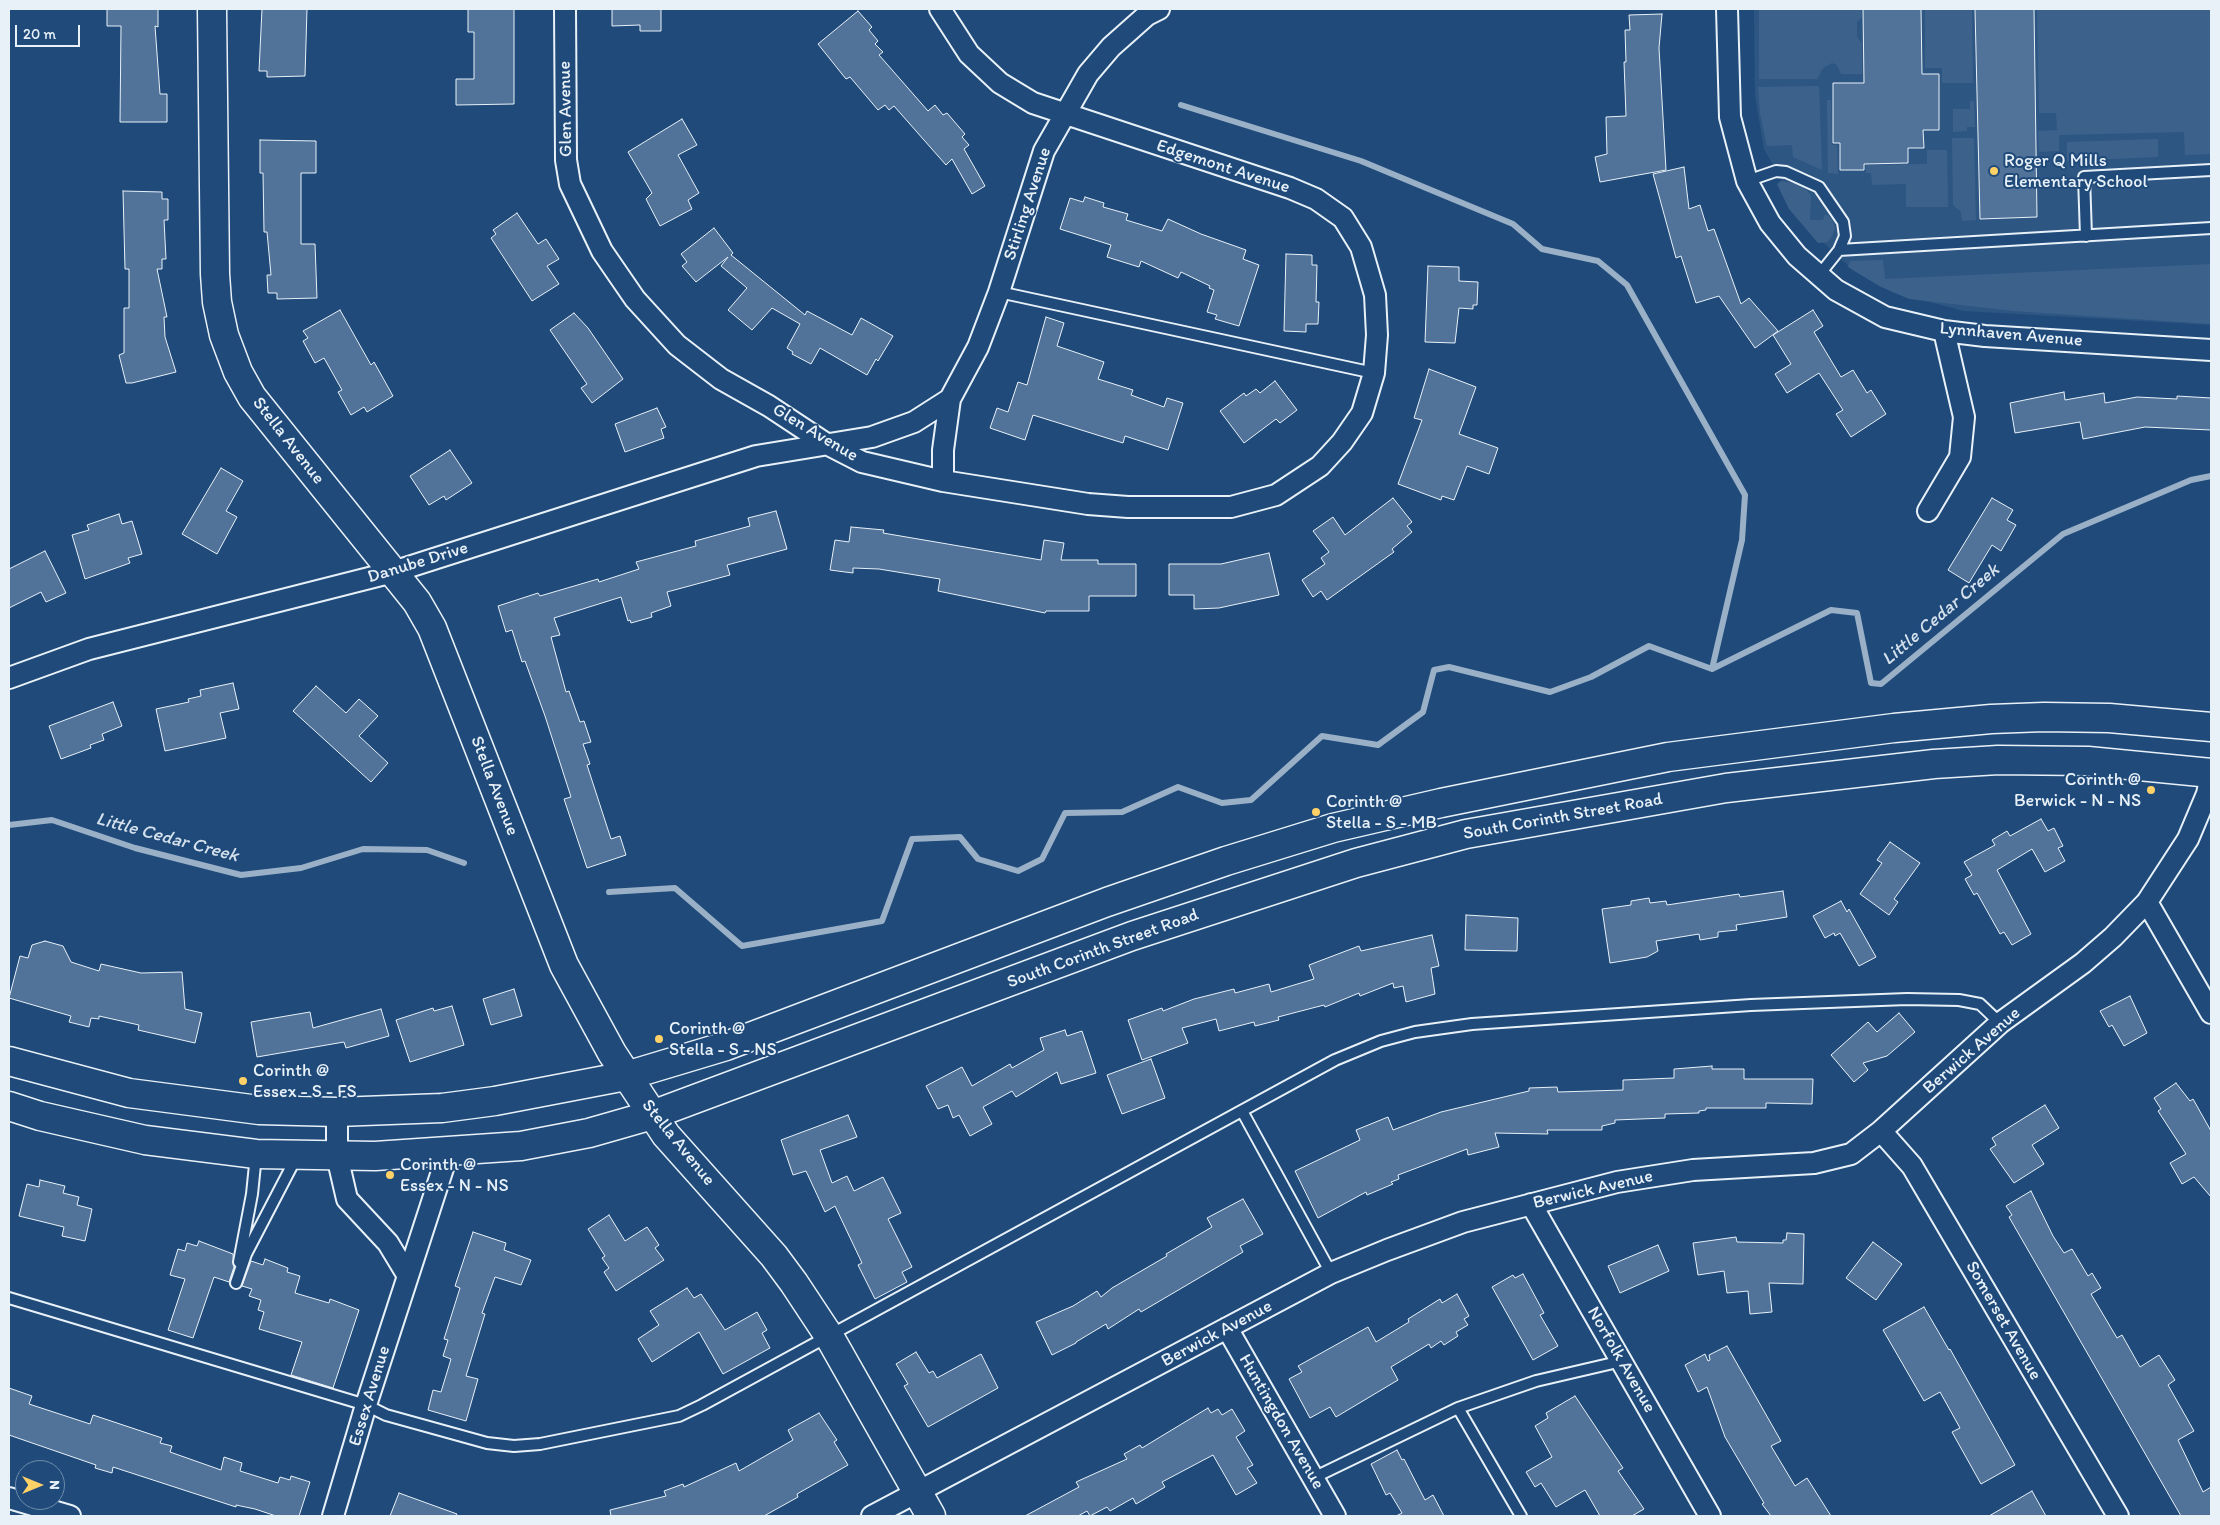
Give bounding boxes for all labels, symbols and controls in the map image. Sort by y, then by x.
scale bar [18,15,82,47]
text: 20 m [23,25,56,43]
street label: Glen Avenue [554,61,578,157]
street label: Edgemont Avenue [1153,135,1293,199]
street label: Stirling Avenue [1000,145,1056,263]
place label: Roger Q Mills Elementary School [2004,150,2148,192]
marker: Roger Q Mills Elementary School [1988,165,2000,177]
street label: Lynnhaven Avenue [1939,318,2083,352]
street label: Stella Avenue [247,393,329,489]
street label: Glen Avenue [768,399,862,467]
street label: Danube Drive [365,537,471,589]
water label: Little Cedar Creek [1878,559,2004,671]
street label: Stella Avenue [465,733,523,839]
place label: Corinth @ Berwick - N - NS [2014,769,2141,812]
marker: Corinth @ Berwick - N - NS [2145,784,2157,796]
street label: South Corinth Street Road [1462,789,1664,845]
place label: Corinth @ Stella - S - MB [1326,791,1437,834]
marker: Corinth @ Stella - S - MB [1310,806,1322,818]
water label: Little Cedar Creek [93,808,241,868]
street label: South Corinth Street Road [1004,904,1202,994]
street label: Berwick Avenue [1919,1003,2025,1099]
place label: Corinth @ Stella - S - NS [669,1018,777,1060]
marker: Corinth @ Stella - S - NS [653,1033,665,1045]
place label: Corinth @ Essex - S - FS [253,1060,357,1102]
marker: Corinth @ Essex - S - FS [237,1075,249,1087]
street label: Stella Avenue [637,1095,719,1191]
place label: Corinth @ Essex - N - NS [400,1154,509,1196]
street label: Berwick Avenue [1531,1166,1655,1214]
marker: Corinth @ Essex - N - NS [384,1169,396,1181]
street label: Somerset Avenue [1960,1258,2046,1384]
street label: Berwick Avenue [1158,1296,1276,1372]
street label: Norfolk Avenue [1582,1303,1660,1417]
street label: Essex Avenue [344,1343,396,1449]
street label: Huntingdon Avenue [1233,1350,1329,1494]
north arrow [15,1460,65,1510]
text: N [46,1480,63,1490]

